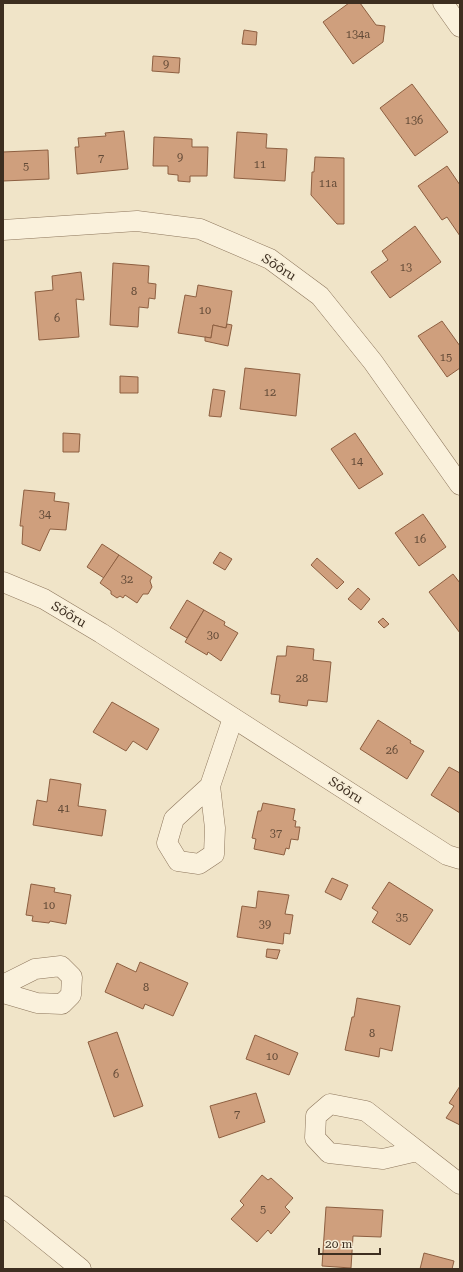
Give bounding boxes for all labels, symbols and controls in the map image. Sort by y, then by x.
house number: 134a [346,28,370,41]
house number: 9 [163,58,169,71]
house number: 136 [405,114,423,127]
house number: 9 [177,151,183,164]
house number: 7 [98,152,104,165]
house number: 11 [254,158,266,171]
house number: 5 [23,160,29,173]
house number: 11a [319,177,337,190]
street label: Sõõru [259,250,299,284]
house number: 13 [400,261,412,274]
house number: 8 [131,285,137,298]
house number: 10 [199,304,211,317]
house number: 6 [54,312,60,325]
house number: 15 [440,351,452,364]
house number: 12 [264,386,276,399]
house number: 14 [351,455,364,468]
house number: 34 [39,508,52,521]
house number: 16 [414,533,426,546]
house number: 32 [121,573,133,586]
street label: Sõõru [49,598,89,630]
house number: 30 [207,629,219,642]
house number: 28 [296,672,308,685]
house number: 26 [386,744,398,757]
street label: Sõõru [326,773,366,807]
house number: 41 [58,802,70,815]
house number: 37 [270,827,282,840]
house number: 10 [43,899,55,912]
house number: 35 [396,911,408,924]
house number: 39 [259,918,271,931]
house number: 8 [143,981,149,994]
house number: 8 [369,1027,375,1040]
house number: 10 [266,1050,278,1063]
house number: 6 [113,1068,119,1081]
house number: 7 [234,1108,240,1121]
house number: 5 [260,1203,266,1216]
scale bar [319,1230,380,1256]
text: 20 m [325,1237,352,1251]

